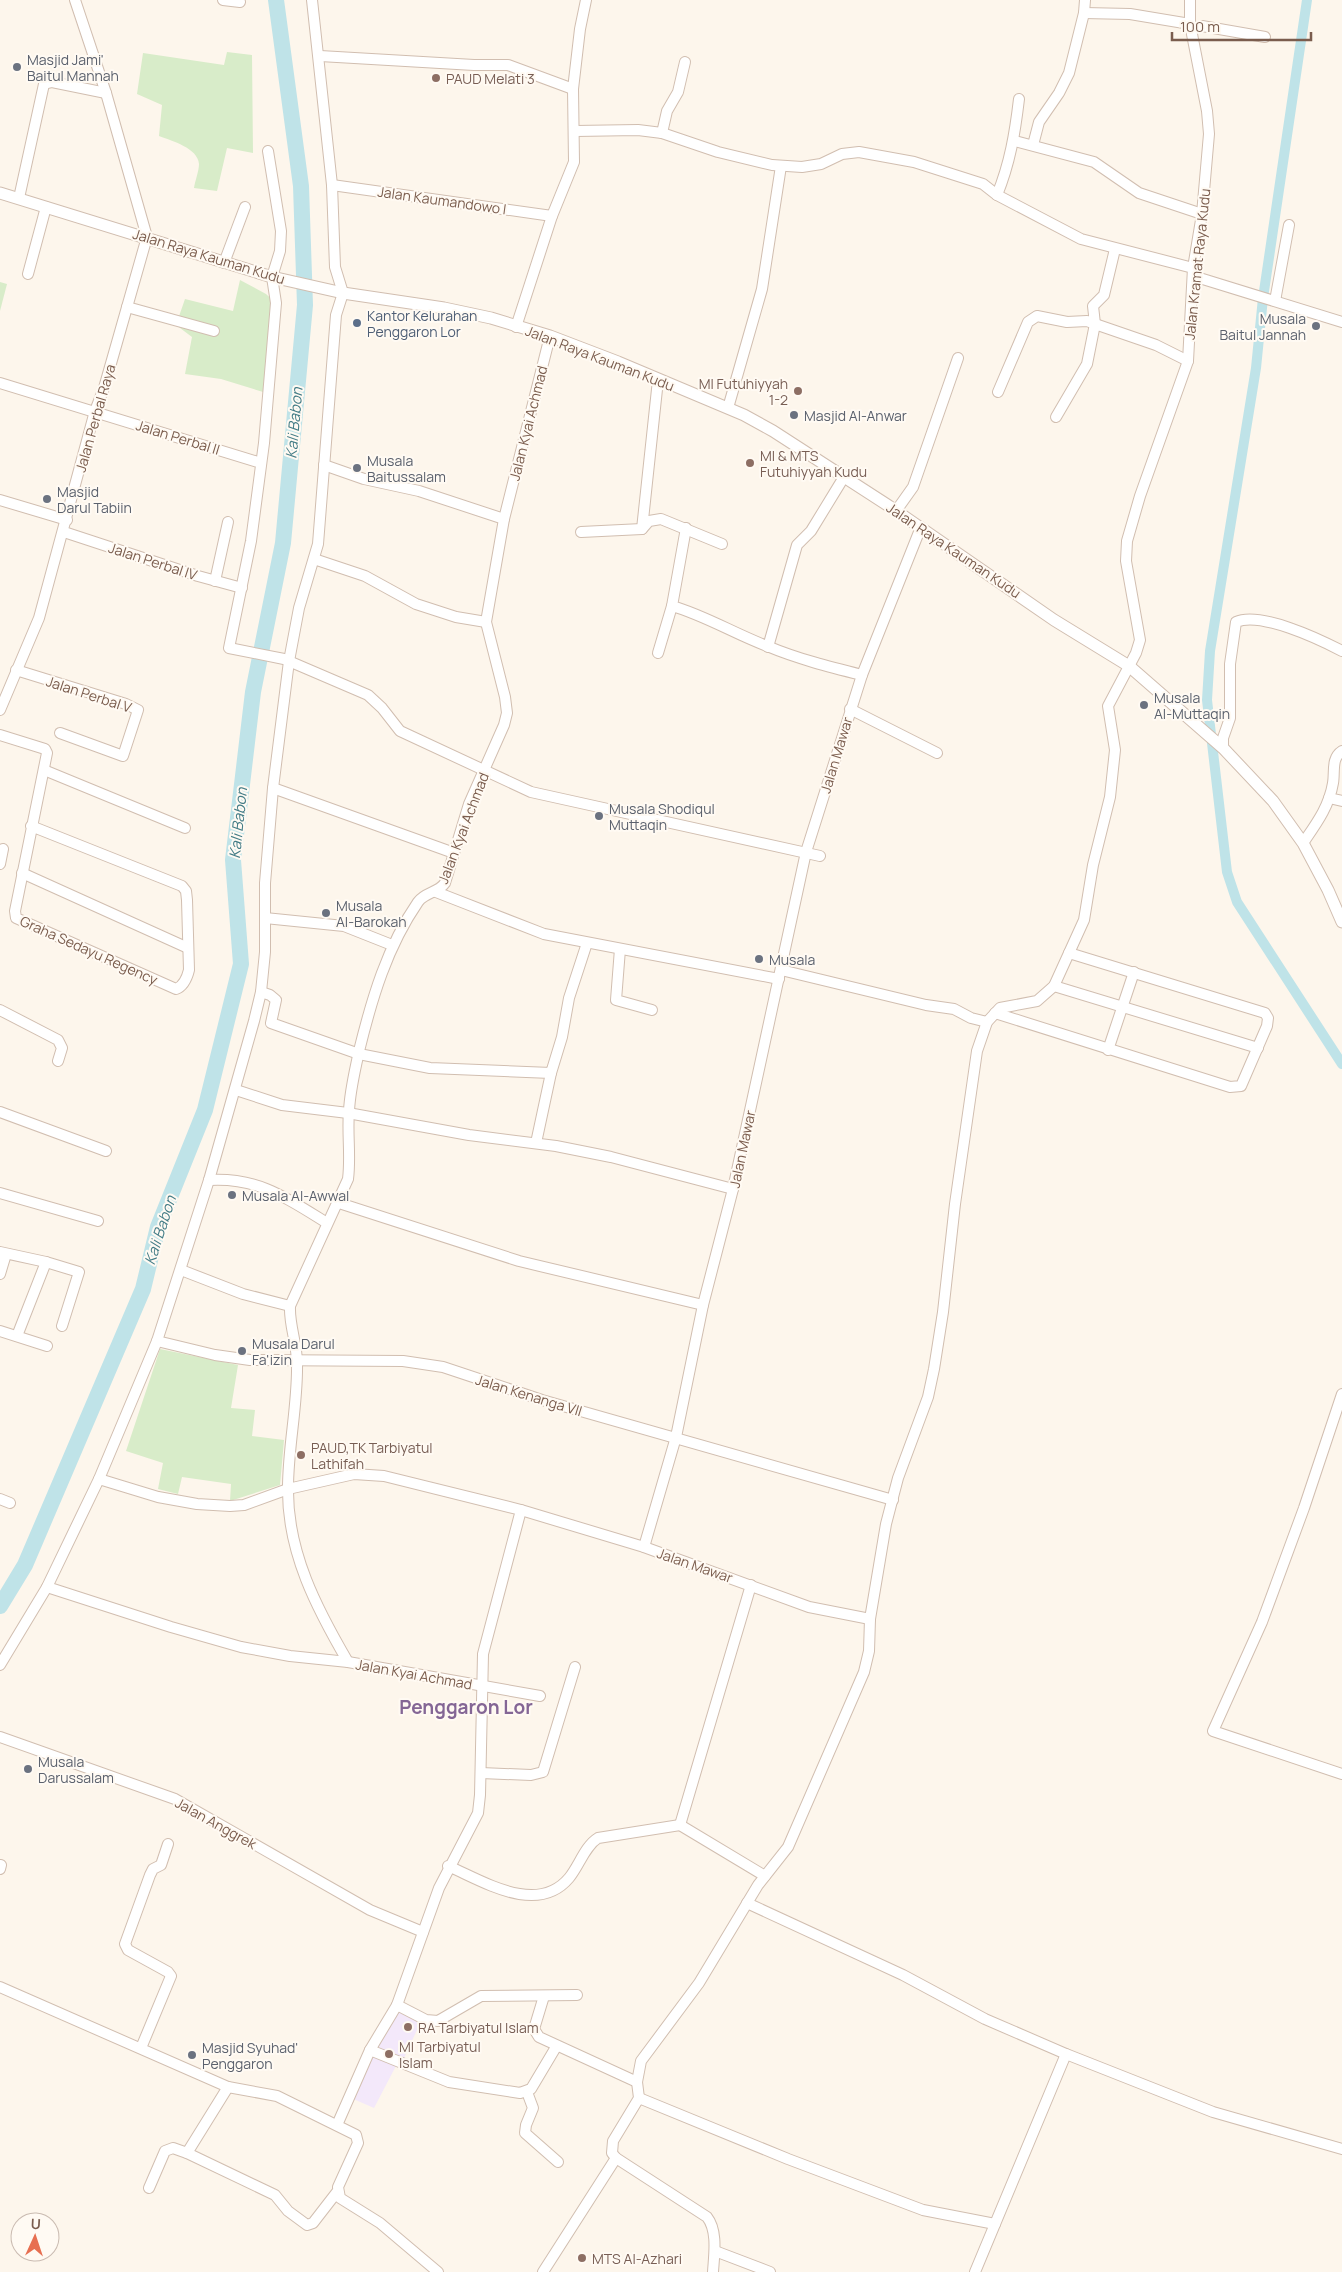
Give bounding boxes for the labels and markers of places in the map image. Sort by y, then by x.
place label: Masjid Jami' Baitul Mannah [27,50,119,85]
marker: Masjid Jami' Baitul Mannah [11,61,23,73]
place label: PAUD Melati 3 [446,69,535,88]
marker: PAUD Melati 3 [430,72,442,84]
place label: Kantor Kelurahan Penggaron Lor [367,306,477,341]
place label: Musala Baitul Jannah [1219,309,1306,344]
marker: Kantor Kelurahan Penggaron Lor [351,317,363,329]
marker: Musala Baitul Jannah [1310,320,1322,332]
place label: MI Futuhiyyah 1-2 [699,374,788,409]
marker: MI Futuhiyyah 1-2 [792,385,804,397]
place label: Masjid Al-Anwar [804,406,907,425]
marker: Masjid Al-Anwar [788,409,800,421]
place label: MI & MTS Futuhiyyah Kudu [760,446,867,481]
place label: Musala Baitussalam [367,451,446,486]
marker: MI & MTS Futuhiyyah Kudu [744,457,756,469]
marker: Musala Baitussalam [351,462,363,474]
place label: Masjid Darul Tabiin [57,482,132,517]
marker: Masjid Darul Tabiin [41,493,53,505]
place label: Musala Al-Muttaqin [1154,688,1230,723]
marker: Musala Al-Muttaqin [1138,699,1150,711]
place label: Musala Shodiqul Muttaqin [609,799,715,834]
marker: Musala Shodiqul Muttaqin [593,810,605,822]
place label: Musala Al-Barokah [336,896,407,931]
marker: Musala Al-Barokah [320,907,332,919]
place label: Musala [769,950,815,969]
marker: Musala [753,953,765,965]
place label: Musala Al-Awwal [242,1186,349,1205]
marker: Musala Al-Awwal [226,1189,238,1201]
place label: Musala Darul Fa'izin [252,1334,335,1369]
marker: Musala Darul Fa'izin [236,1345,248,1357]
place label: PAUD,TK Tarbiyatul Lathifah [311,1438,433,1473]
marker: PAUD,TK Tarbiyatul Lathifah [295,1449,307,1461]
place label: Musala Darussalam [38,1752,114,1787]
marker: Musala Darussalam [22,1763,34,1775]
place label: RA Tarbiyatul Islam [418,2018,539,2037]
marker: RA Tarbiyatul Islam [402,2021,414,2033]
place label: MI Tarbiyatul Islam [399,2037,481,2072]
place label: Masjid Syuhad' Penggaron [202,2038,298,2073]
marker: MI Tarbiyatul Islam [383,2048,395,2060]
marker: Masjid Syuhad' Penggaron [186,2049,198,2061]
place label: MTS Al-Azhari [592,2249,682,2268]
marker: MTS Al-Azhari [576,2252,588,2264]

